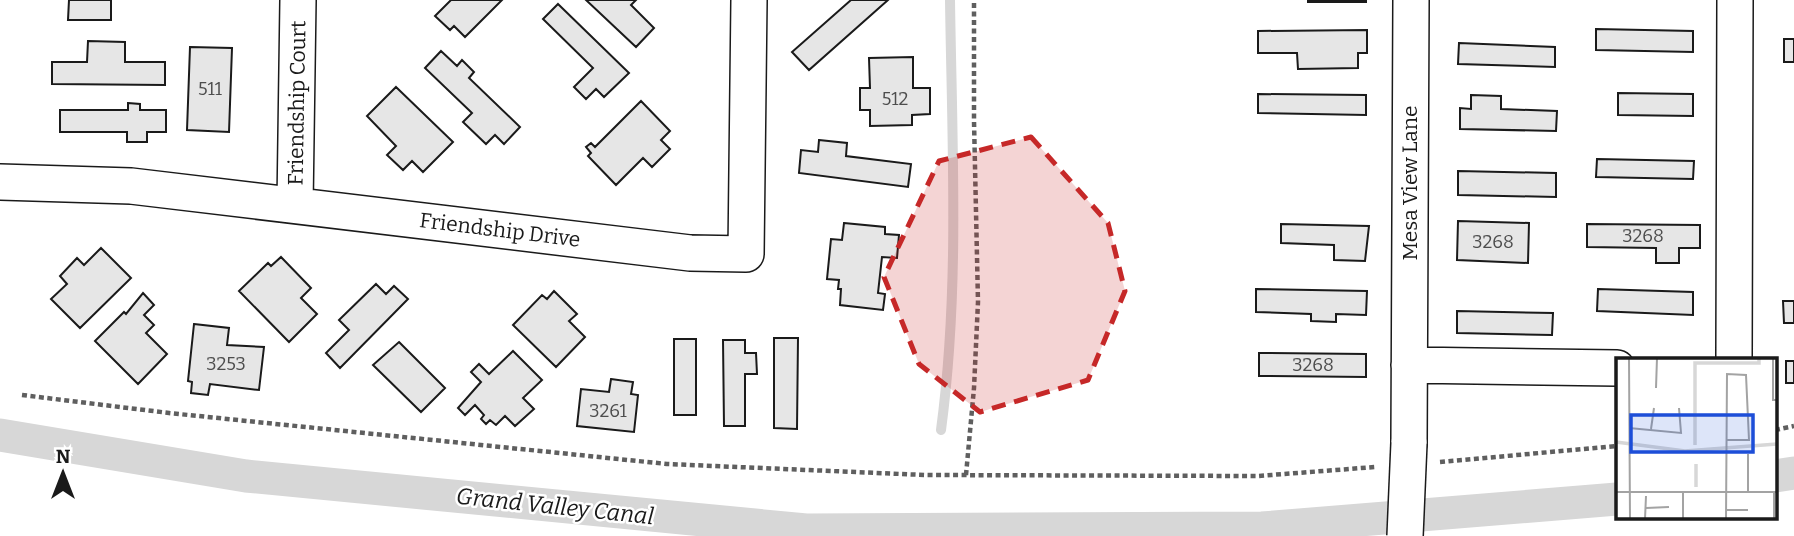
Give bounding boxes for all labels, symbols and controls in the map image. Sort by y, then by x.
street label: Friendship Court [283,20,311,186]
house number: 511 [198,78,223,100]
house number: 512 [882,88,908,110]
street label: Mesa View Lane [1397,105,1423,261]
street label: Friendship Drive [418,207,582,253]
house number: 3268 [1622,225,1664,247]
house number: 3268 [1472,231,1514,253]
house number: 3253 [206,353,246,375]
house number: 3268 [1292,354,1334,376]
inset map [1616,358,1776,518]
house number: 3261 [589,400,628,422]
north arrow [28,438,98,508]
text: N [56,445,71,468]
water label: Grand Valley Canal [455,482,655,530]

